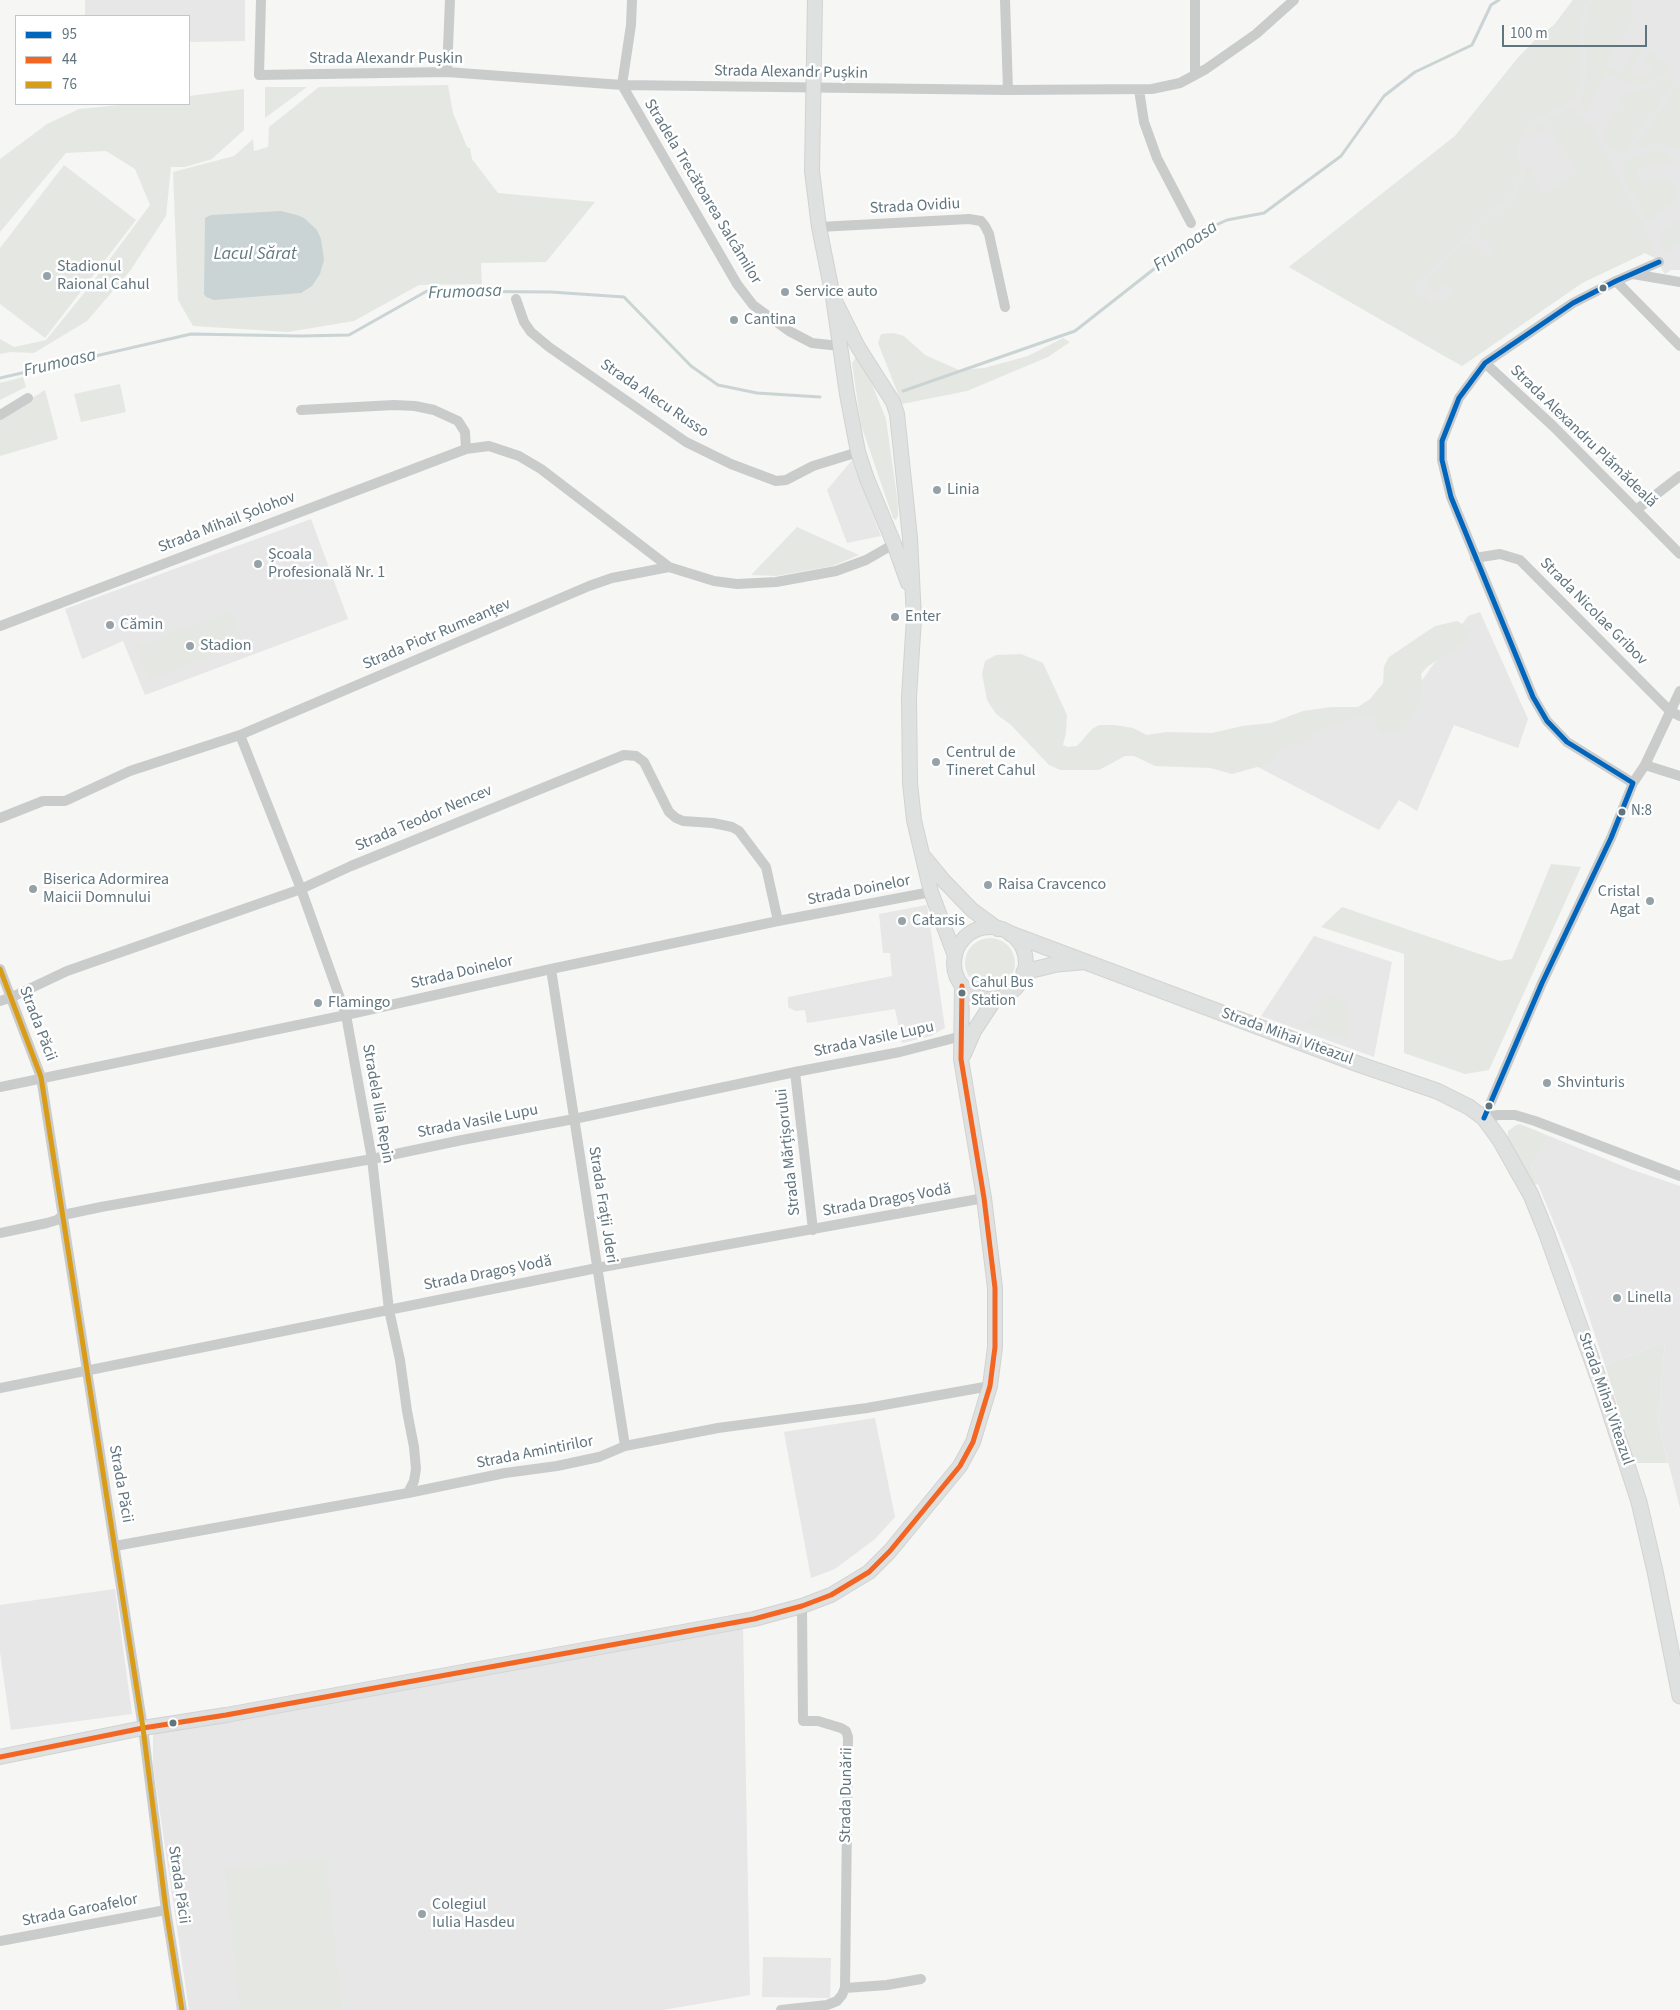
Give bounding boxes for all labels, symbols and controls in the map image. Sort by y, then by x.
legend [15,15,190,105]
scale bar [1505,15,1650,47]
text: 100 m [1510,23,1548,44]
text: 95 [62,24,77,45]
text: 44 [62,49,77,70]
street label: Strada Alexandr Pușkin [309,49,463,69]
street label: Strada Alexandr Pușkin [714,62,868,84]
text: 76 [62,74,77,95]
street label: Stradela Trecătoarea Salcâmilor [639,96,765,288]
street label: Strada Ovidiu [869,195,961,219]
water label: Frumoasa [1150,217,1222,277]
water label: Lacul Sărat [213,244,297,266]
place label: Stadionul Raional Cahul [57,257,150,295]
marker: Stadionul Raional Cahul [41,270,53,282]
water label: Frumoasa [428,281,502,305]
place label: Service auto [795,282,878,302]
unlabelled marker [1598,283,1608,293]
marker: Service auto [779,286,791,298]
place label: Cantina [744,310,796,330]
marker: Cantina [728,314,740,326]
water label: Frumoasa [22,345,98,383]
street label: Strada Alecu Russo [596,356,712,442]
street label: Strada Alexandru Plămădeală [1505,362,1661,512]
place label: Linia [947,480,979,500]
marker: Linia [931,484,943,496]
street label: Strada Mihail Șolohov [156,488,298,558]
place label: Școala Profesională Nr. 1 [268,545,385,583]
street label: Strada Nicolae Gribov [1535,554,1651,670]
marker: Școala Profesională Nr. 1 [252,558,264,570]
street label: Strada Piotr Rumeanțev [360,595,514,675]
place label: Enter [905,607,941,627]
marker: Enter [889,611,901,623]
place label: Cămin [120,615,163,635]
marker: Cămin [104,619,116,631]
place label: Stadion [200,636,252,656]
marker: Stadion [184,640,196,652]
place label: Centrul de Tineret Cahul [946,743,1036,781]
marker: Centrul de Tineret Cahul [930,756,942,768]
street label: Strada Teodor Nencev [353,781,495,857]
place label: N:8 [1631,803,1652,821]
marker: N:8 [1617,807,1627,817]
place label: Biserica Adormirea Maicii Domnului [43,870,169,908]
street label: Strada Doinelor [806,872,912,910]
place label: Raisa Cravcenco [998,875,1106,895]
marker: Raisa Cravcenco [982,879,994,891]
place label: Cristal Agat [1598,882,1640,920]
marker: Biserica Adormirea Maicii Domnului [27,883,39,895]
marker: Cristal Agat [1644,895,1656,907]
place label: Catarsis [912,911,965,931]
marker: Catarsis [896,915,908,927]
street label: Strada Doinelor [409,952,515,994]
place label: Cahul Bus Station [971,975,1034,1010]
street label: Strada Păcii [14,984,60,1064]
marker: Cahul Bus Station [957,988,967,998]
place label: Flamingo [328,993,391,1013]
marker: Flamingo [312,997,324,1009]
street label: Strada Mihai Viteazul [1218,1004,1356,1070]
street label: Strada Vasile Lupu [812,1018,936,1062]
street label: Stradela Ilia Repin [357,1043,397,1165]
place label: Shvinturis [1557,1073,1625,1093]
marker: Shvinturis [1541,1077,1553,1089]
street label: Strada Mărțișorului [773,1087,805,1217]
street label: Strada Vasile Lupu [416,1101,540,1143]
unlabelled marker [1484,1101,1494,1111]
street label: Strada Frații Jderi [583,1145,621,1265]
street label: Strada Dragoș Vodă [821,1180,953,1222]
street label: Strada Dragoș Vodă [422,1252,554,1296]
place label: Linella [1627,1288,1672,1308]
marker: Linella [1611,1292,1623,1304]
street label: Strada Mihai Viteazul [1573,1330,1637,1468]
street label: Strada Amintirilor [475,1432,595,1474]
street label: Strada Păcii [104,1444,136,1524]
unlabelled marker [168,1718,178,1728]
street label: Strada Dunării [837,1747,857,1843]
street label: Strada Păcii [163,1845,193,1925]
street label: Strada Garoafelor [20,1890,140,1932]
place label: Colegiul Iulia Hasdeu [432,1895,515,1933]
marker: Colegiul Iulia Hasdeu [416,1908,428,1920]

